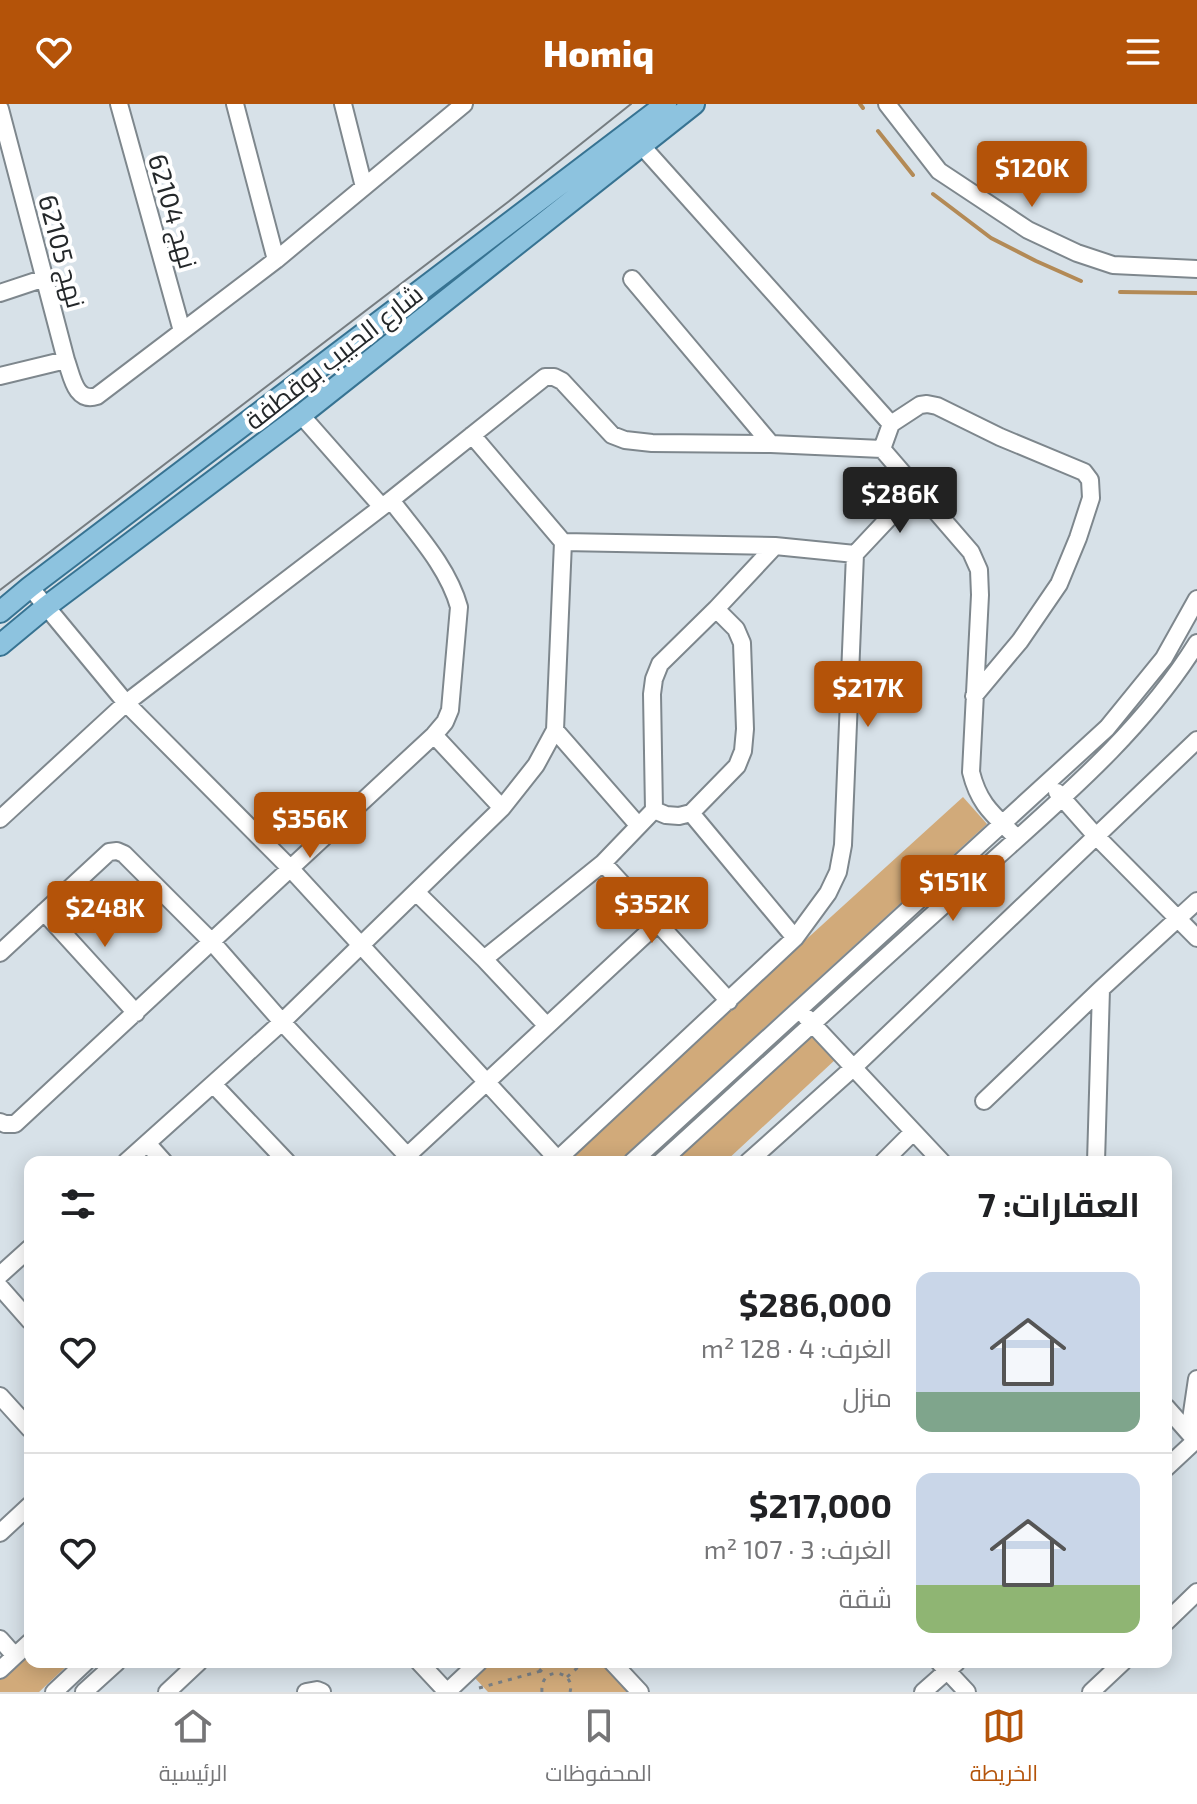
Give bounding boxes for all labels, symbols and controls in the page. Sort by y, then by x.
icon: heart [32,30,76,74]
icon: menu [1121,30,1165,74]
text: Homiq [543,31,654,74]
pin: $120K [976,141,1088,209]
street label: نهج 62104 [140,150,205,273]
text: $120K [995,151,1069,182]
street label: نهج 62105 [30,191,93,312]
street label: شارع الحبيب بوقطفة [238,277,430,437]
pin: $286K [844,467,956,535]
text: $286K [861,477,939,508]
pin: $217K [812,661,924,729]
text: $217K [832,671,904,702]
pin: $356K [254,792,366,860]
text: $356K [272,802,348,833]
pin: $151K [897,855,1009,923]
text: $151K [919,865,987,896]
pin: $352K [596,877,708,945]
pin: $248K [49,881,161,949]
text: $352K [614,887,690,918]
text: $248K [65,891,145,922]
icon: filters [56,1182,100,1226]
text: العقارات: 7 [978,1183,1140,1224]
text: $286,000 [739,1283,892,1324]
icon: home [980,1304,1076,1400]
icon: heart [56,1330,100,1374]
text: الغرف: 4 · 128 m² [701,1332,892,1363]
text: منزل [843,1381,892,1412]
text: $217,000 [749,1484,892,1525]
icon: home [980,1505,1076,1601]
icon: heart [56,1531,100,1575]
text: الغرف: 3 · 107 m² [704,1533,892,1564]
text: شقة [839,1582,892,1613]
tab: الرئيسية [159,1704,228,1794]
tab: المحفوظات [545,1704,652,1794]
tab: الخريطة [970,1704,1038,1794]

